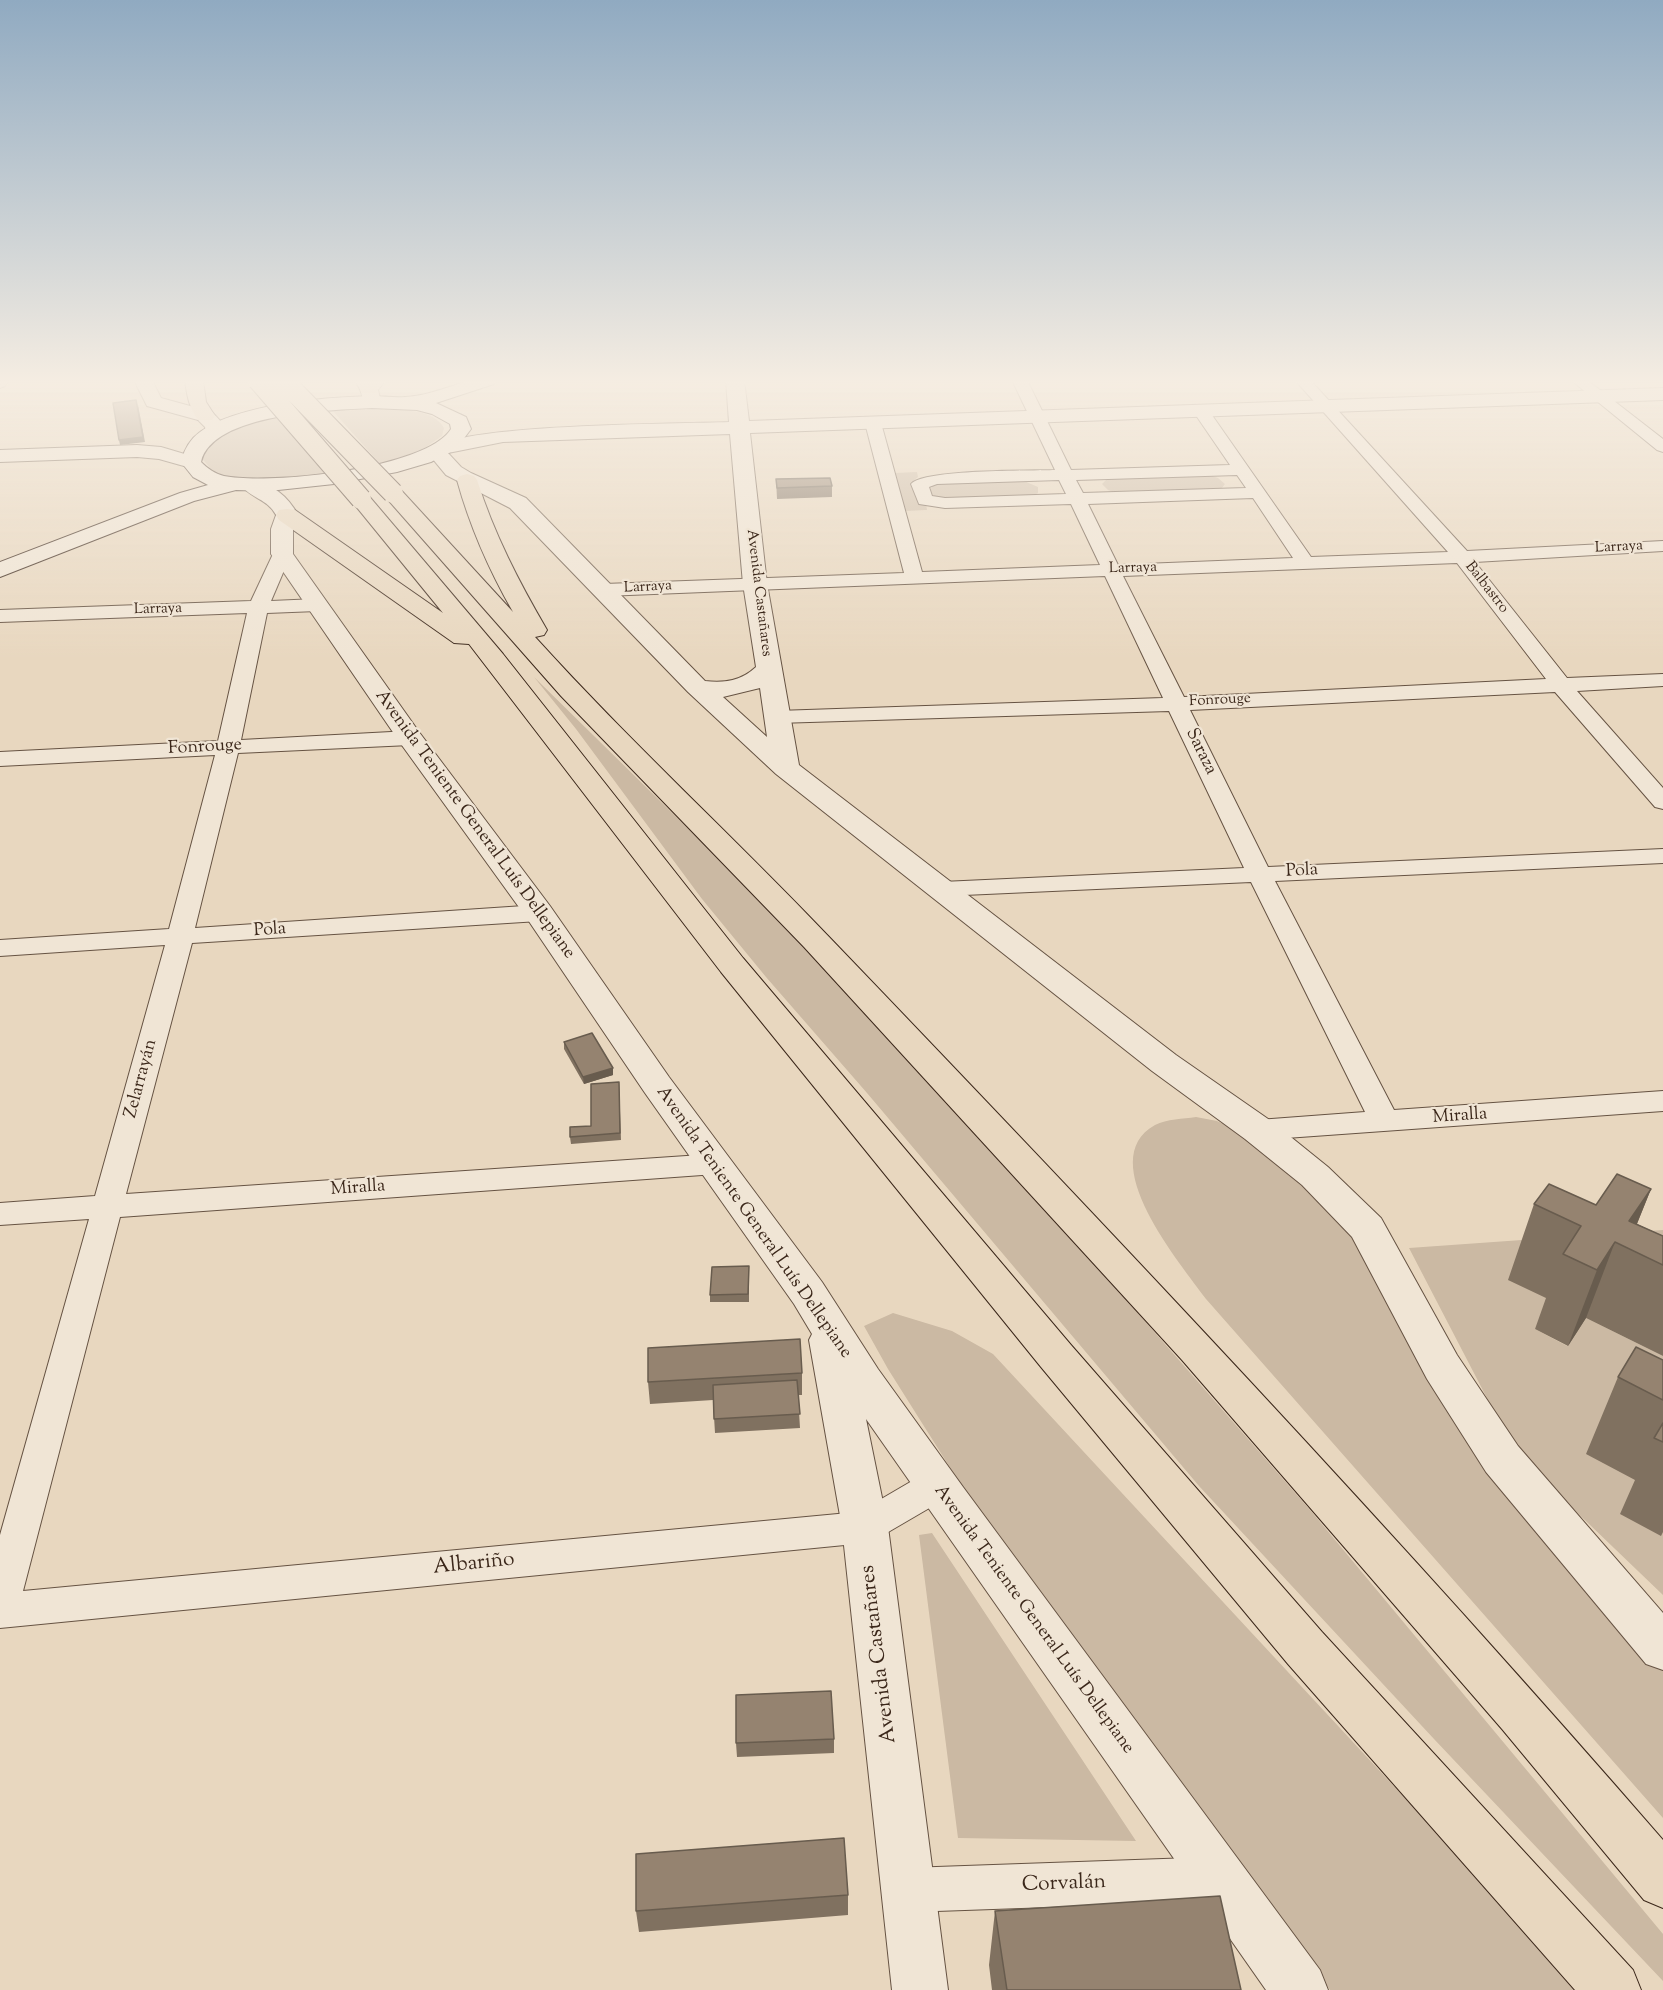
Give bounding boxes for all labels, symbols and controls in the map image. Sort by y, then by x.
street label: Avenida Castañares [741,528,775,658]
street label: Larraya [1595,538,1643,558]
street label: Larraya [1109,559,1157,579]
street label: Balbastro [1460,559,1512,617]
street label: Larraya [624,578,672,598]
street label: Larraya [134,600,182,620]
street label: Avenida Teniente General Luís Dellepiane [369,686,579,964]
street label: Fonrouge [1189,690,1251,712]
street label: Saraza [1180,725,1220,779]
street label: Fonrouge [167,735,243,761]
street label: Pola [1285,860,1319,884]
street label: Pola [253,919,287,943]
street label: Zelarrayán [121,1037,163,1121]
street label: Avenida Teniente General Luís Dellepiane [650,1083,856,1363]
street label: Miralla [1432,1104,1488,1130]
street label: Miralla [330,1176,386,1202]
street label: Avenida Teniente General Luís Dellepiane [928,1481,1138,1759]
street label: Albariño [432,1548,516,1582]
street label: Avenida Castañares [857,1563,903,1745]
street label: Corvalán [1021,1871,1107,1899]

